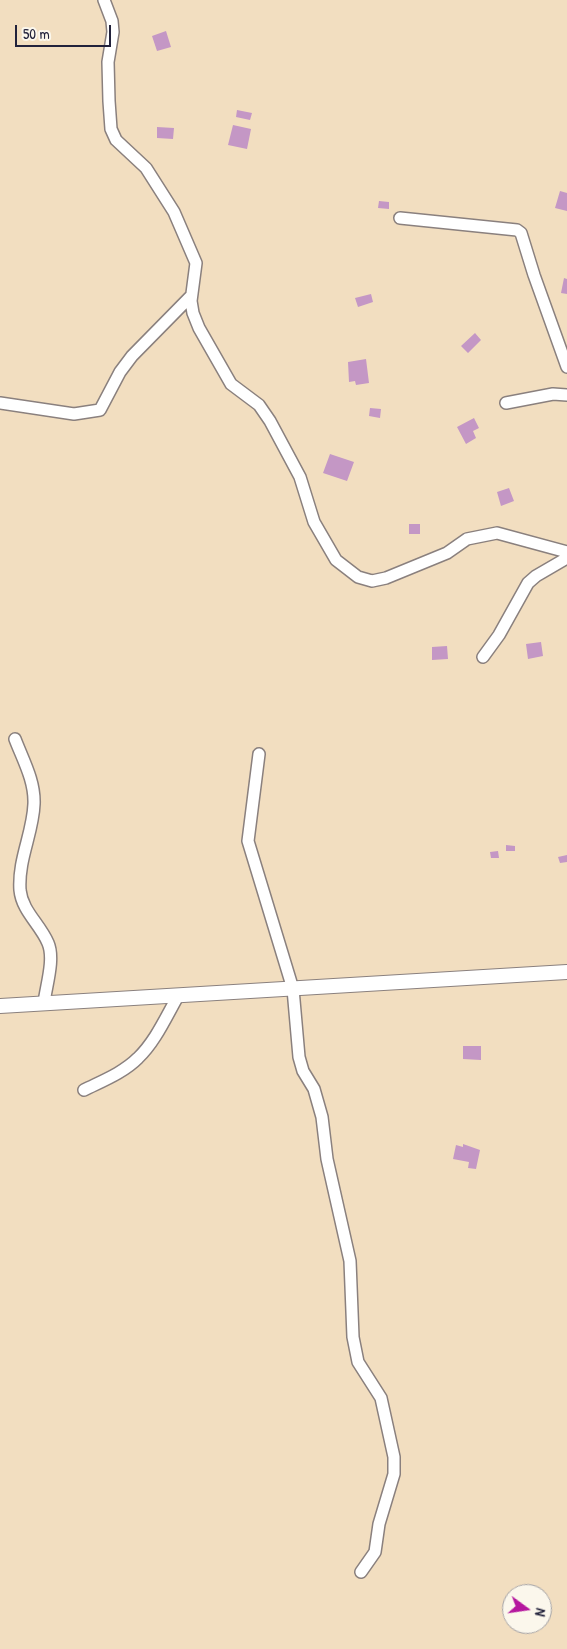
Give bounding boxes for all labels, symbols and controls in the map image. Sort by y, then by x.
scale bar [18,15,114,47]
text: 50 m [23,23,50,44]
north arrow [502,1584,552,1634]
text: N [531,1607,551,1618]

